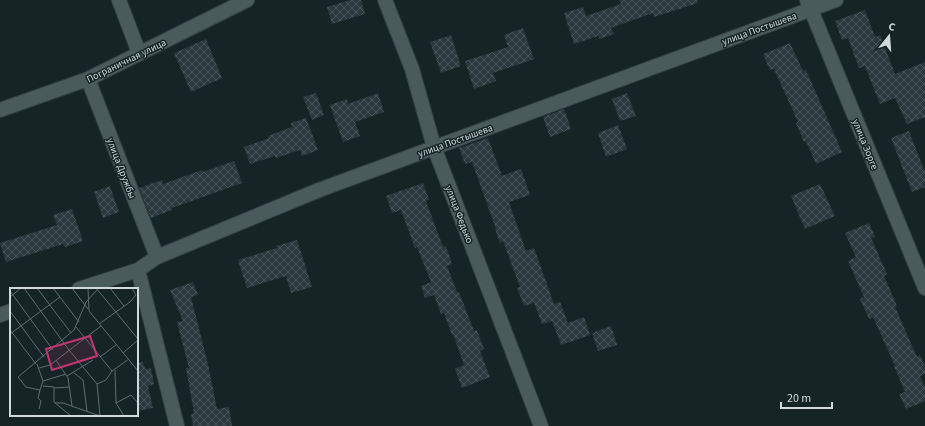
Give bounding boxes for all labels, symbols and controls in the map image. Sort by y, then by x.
street label: улица Постышева [720,9,799,49]
north arrow [869,16,909,56]
text: С [887,19,898,35]
street label: Пограничная улица [84,36,169,86]
street label: улица Зорге [849,117,882,172]
street label: улица Постышева [416,121,495,161]
street label: улица Дружбы [103,136,139,201]
street label: улица Федько [442,183,477,245]
inset map [10,288,138,416]
scale bar [781,384,832,410]
text: 20 m [787,390,811,407]

